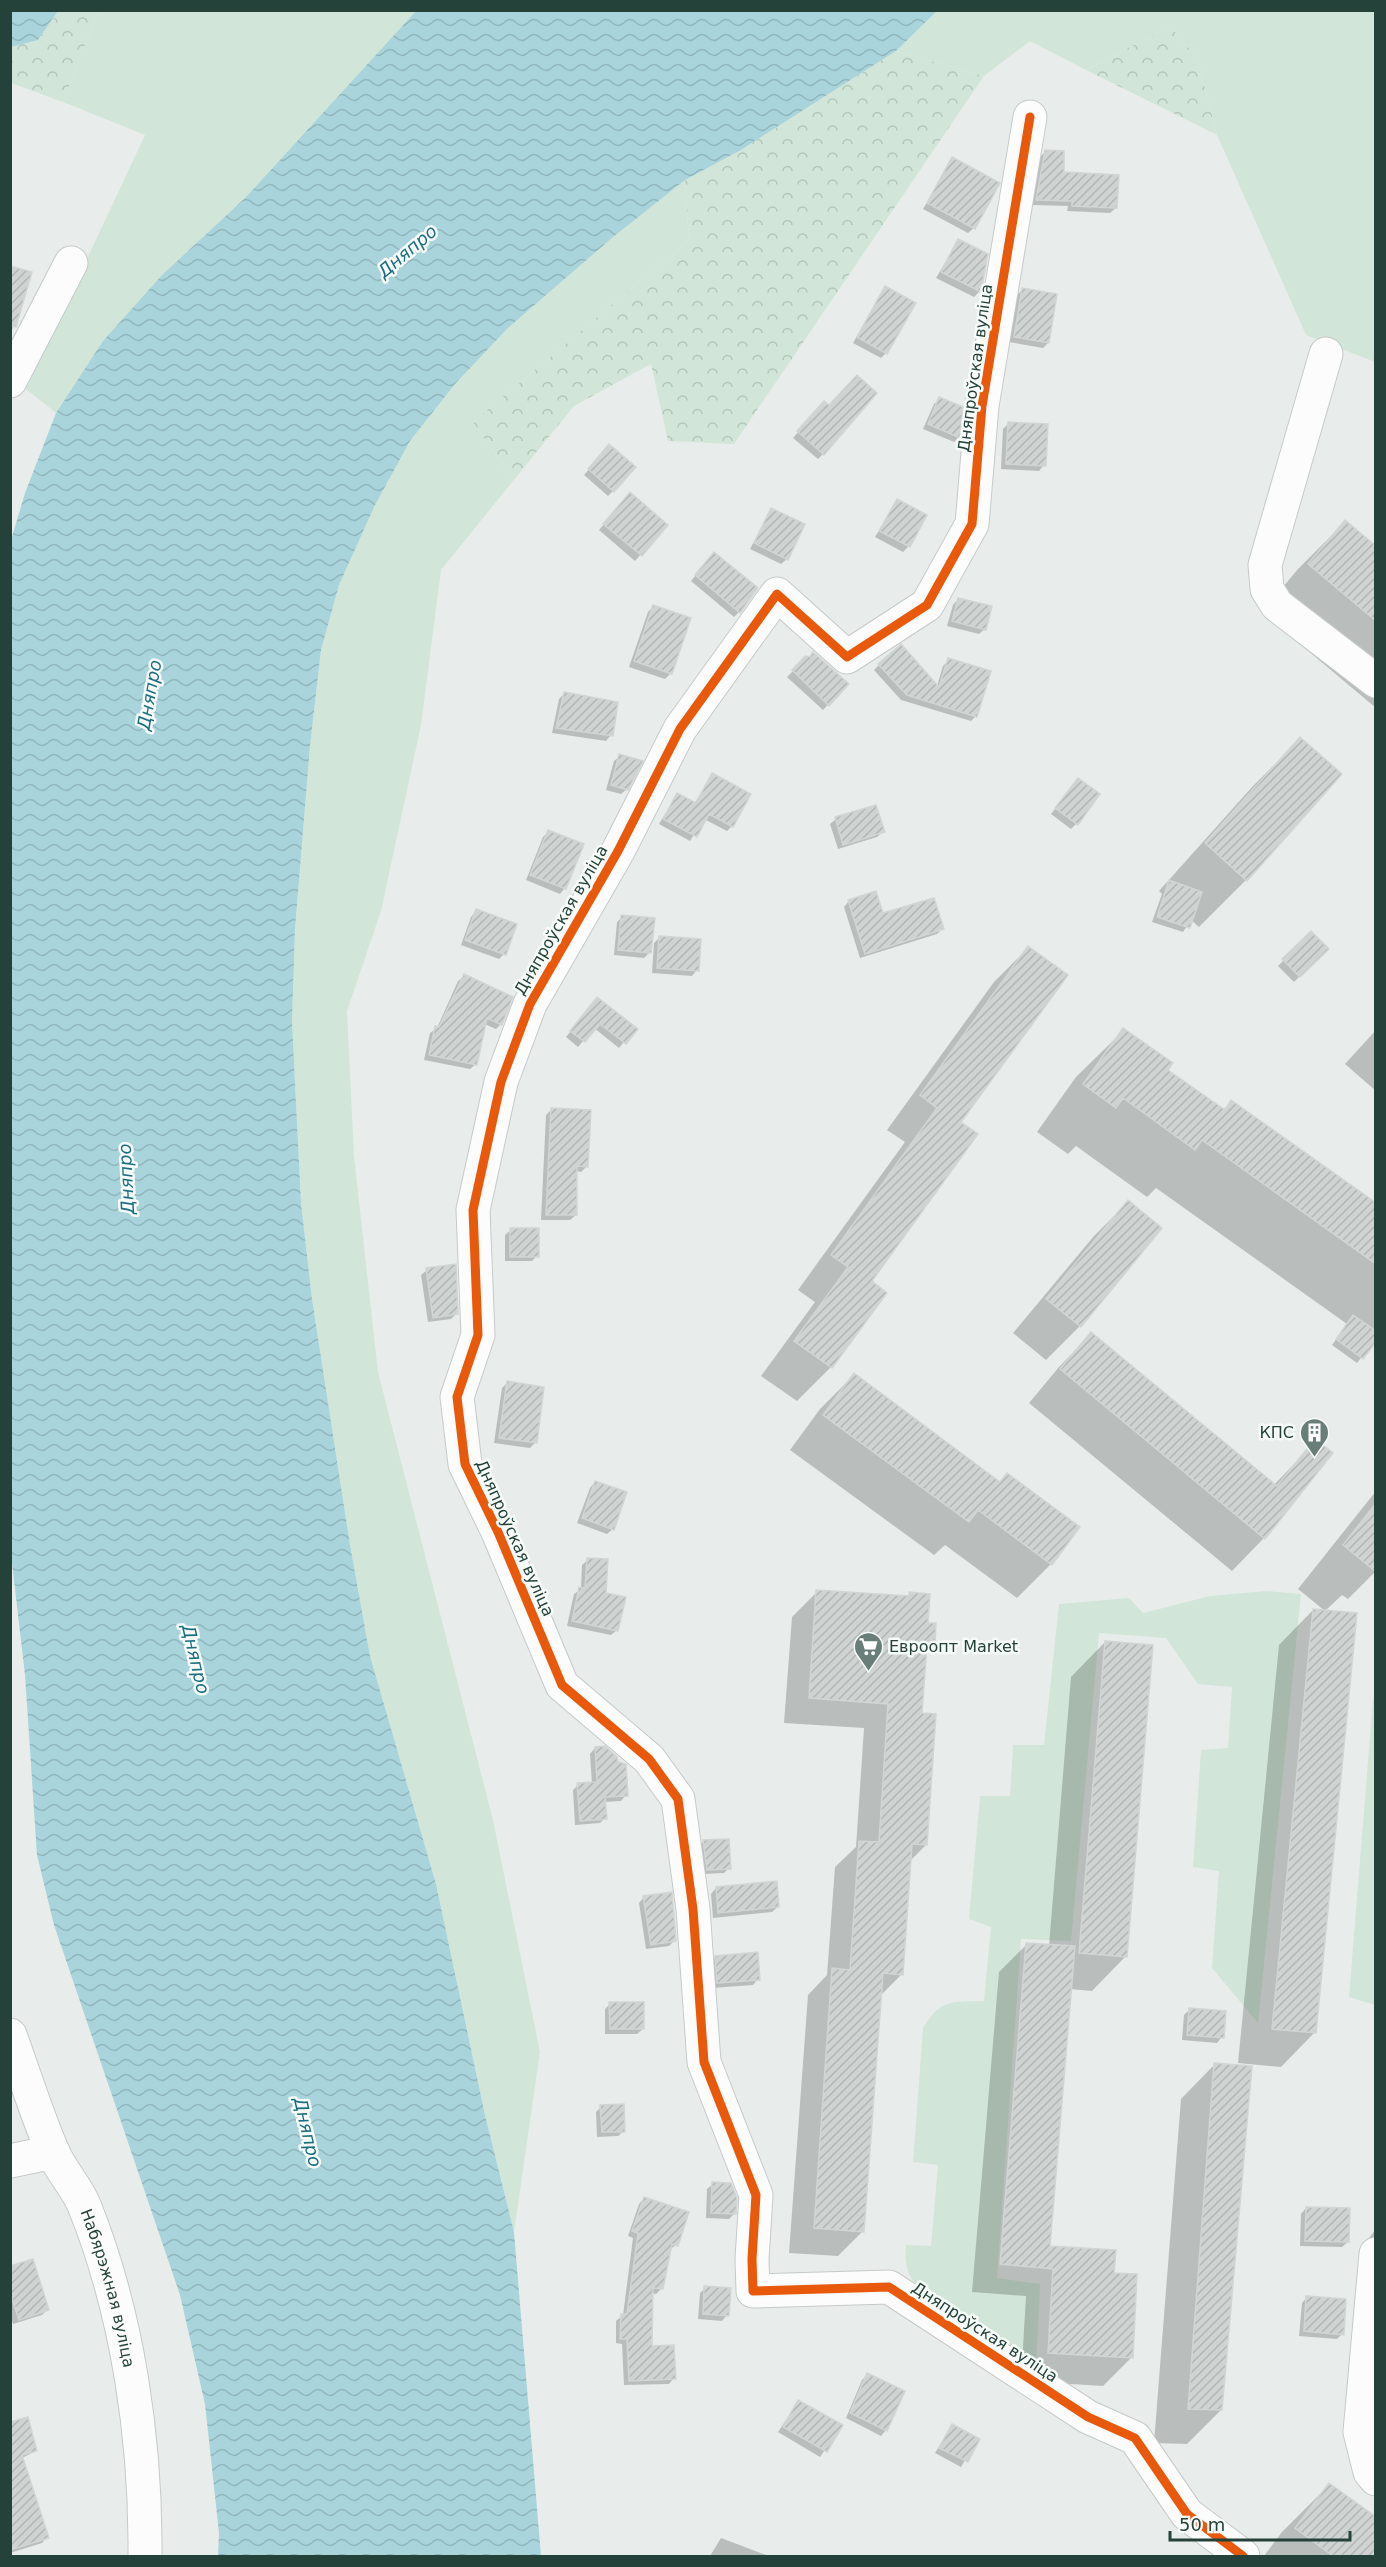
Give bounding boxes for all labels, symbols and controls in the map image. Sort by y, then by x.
water label: Дняпро [372,220,441,282]
street label: Дняпроўская вуліца [954,283,996,453]
water label: Дняпро [132,658,165,733]
street label: Дняпроўская вуліца [510,842,612,998]
water label: Дняпро [114,1143,138,1216]
building icon: КПС [1299,1416,1331,1458]
place label: КПС [1259,1423,1294,1442]
street label: Дняпроўская вуліца [472,1457,558,1619]
water label: Дняпро [178,1621,214,1696]
supermarket icon: Евроопт Market [852,1630,884,1672]
place label: Евроопт Market [889,1637,1018,1656]
water label: Дняпро [290,2094,326,2169]
street label: Набярэжная вуліца [77,2206,139,2369]
street label: Дняпроўская вуліца [909,2278,1061,2386]
scale bar [1170,2504,1350,2542]
text: 50 m [1179,2514,1225,2535]

